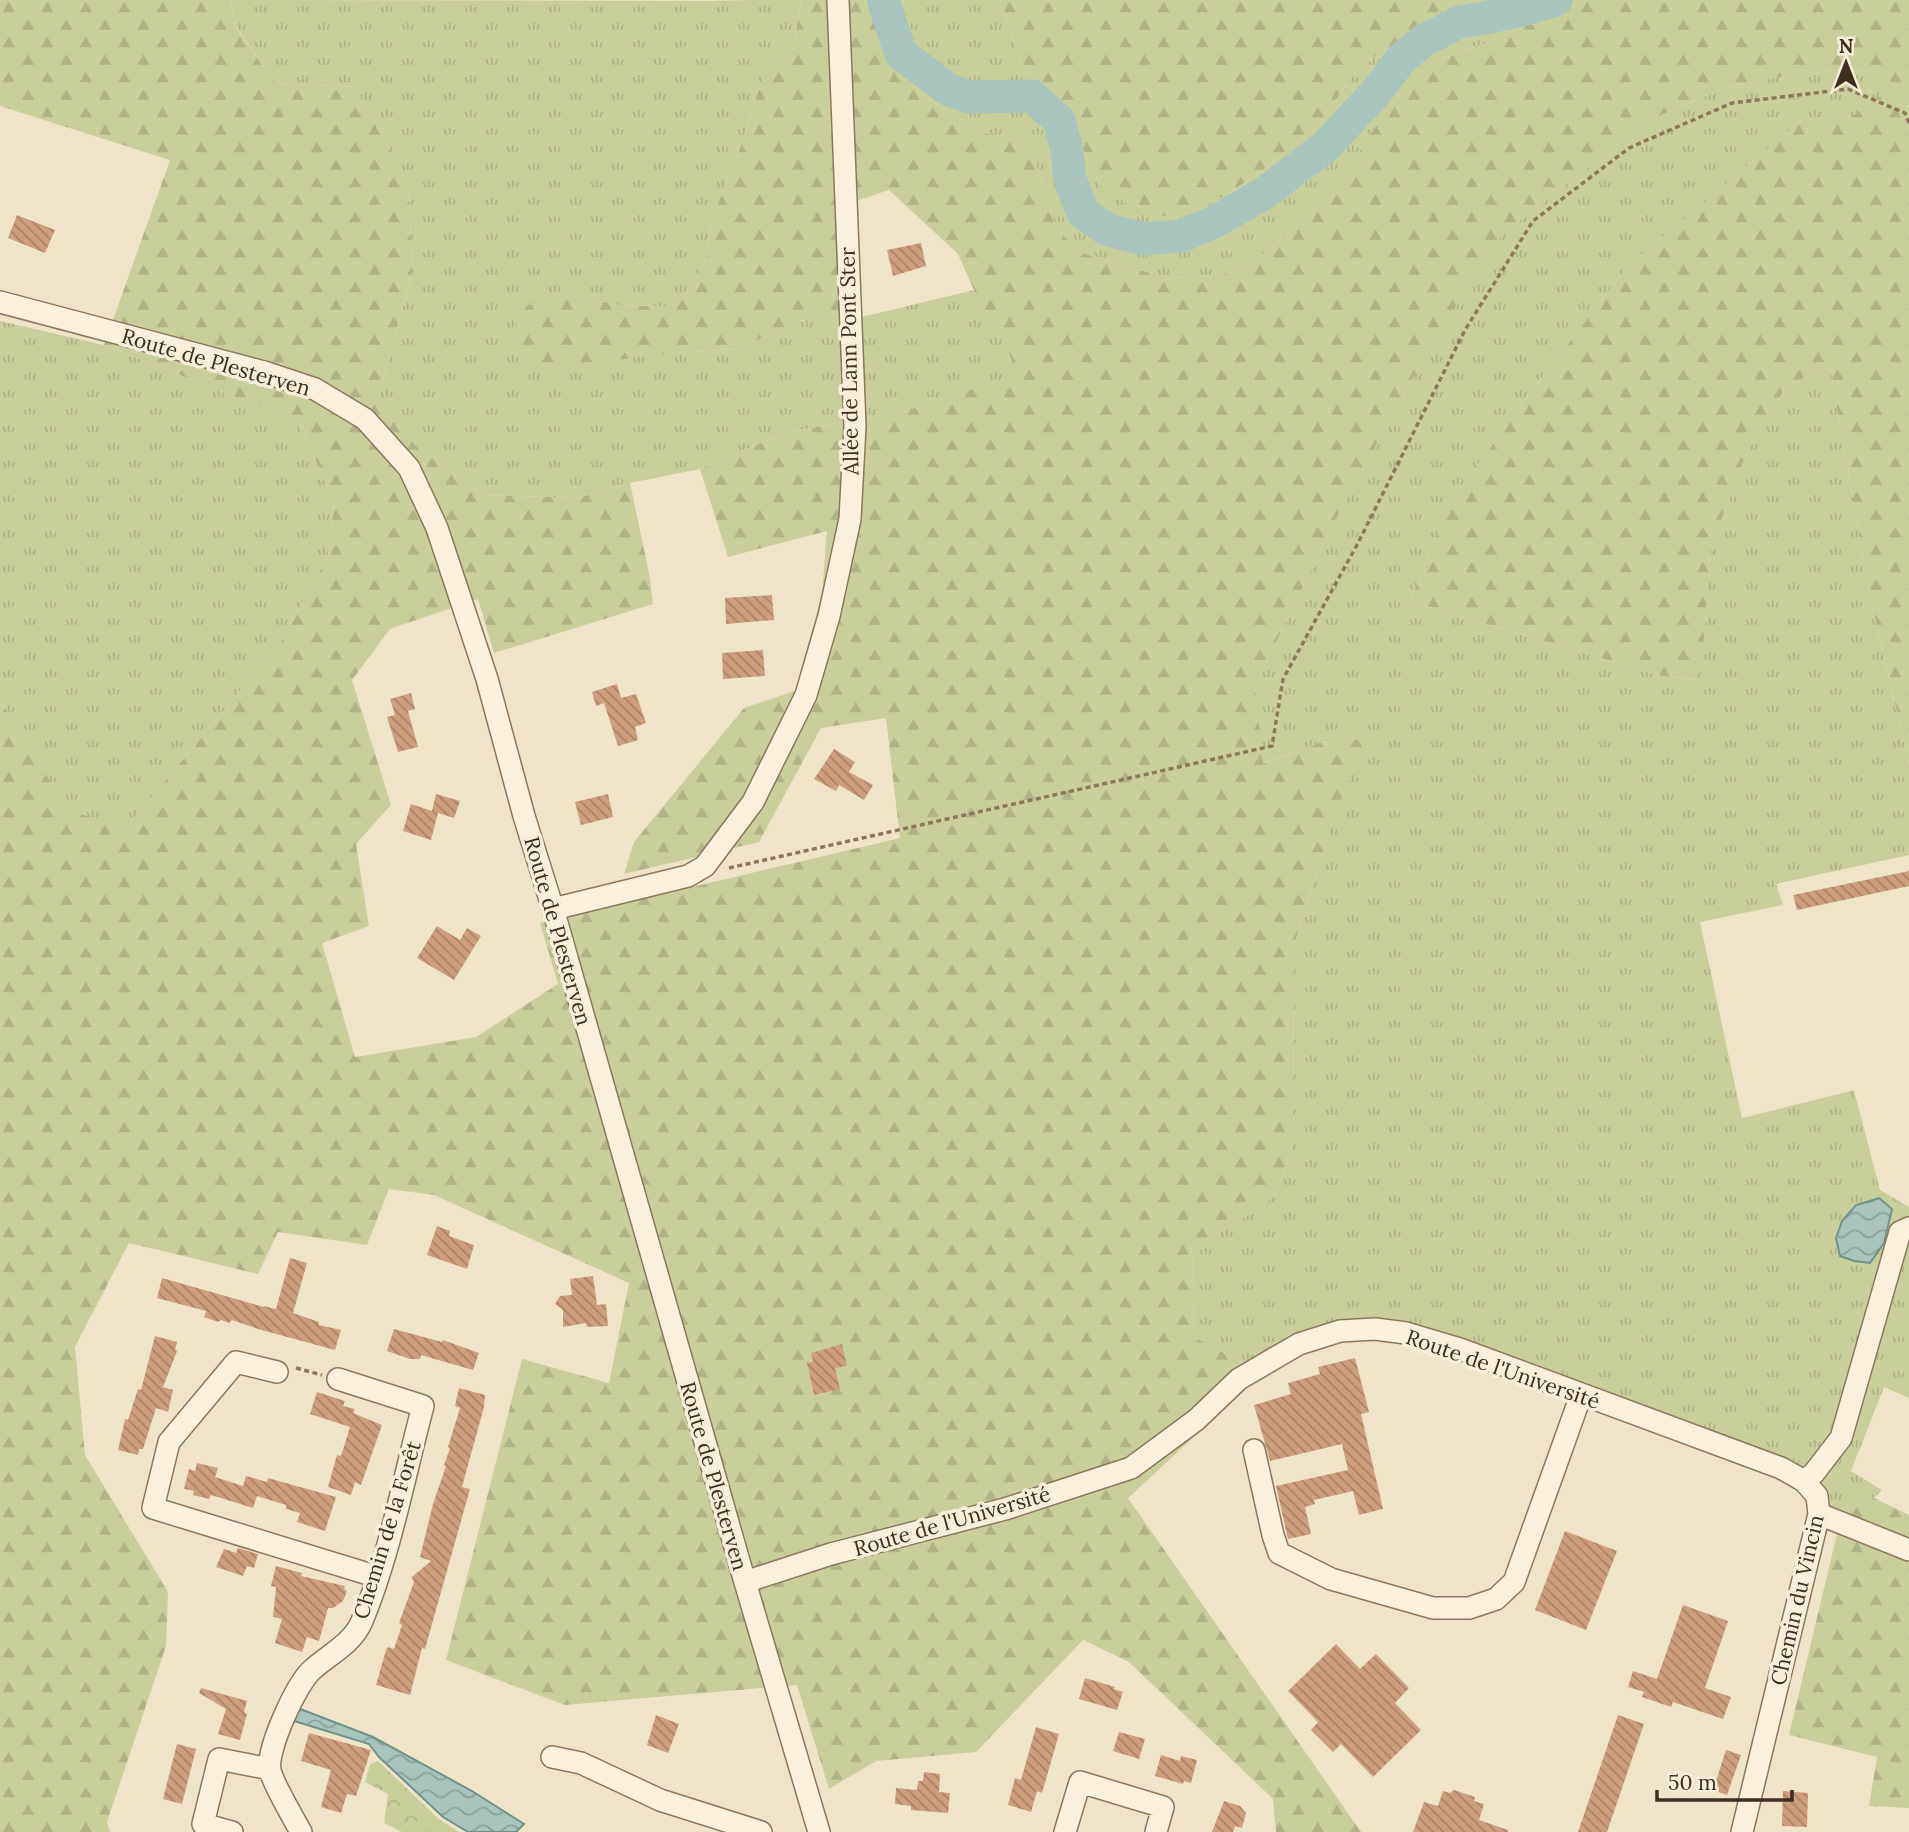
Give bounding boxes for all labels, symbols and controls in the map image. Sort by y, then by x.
north arrow [1811,28,1881,98]
text: N [1839,34,1854,58]
street label: Allée de Lann Pont Ster [834,247,865,476]
street label: Route de Plesterven [118,322,314,402]
street label: Route de Plesterven [518,833,598,1029]
street label: Route de l'Université [1402,1323,1604,1415]
street label: Route de Plesterven [674,1378,754,1574]
street label: Chemin de la Forêt [347,1437,427,1622]
street label: Route de l'Université [851,1480,1053,1562]
street label: Chemin du Vincin [1764,1512,1830,1688]
scale bar [1657,1758,1792,1802]
text: 50 m [1668,1769,1717,1796]

